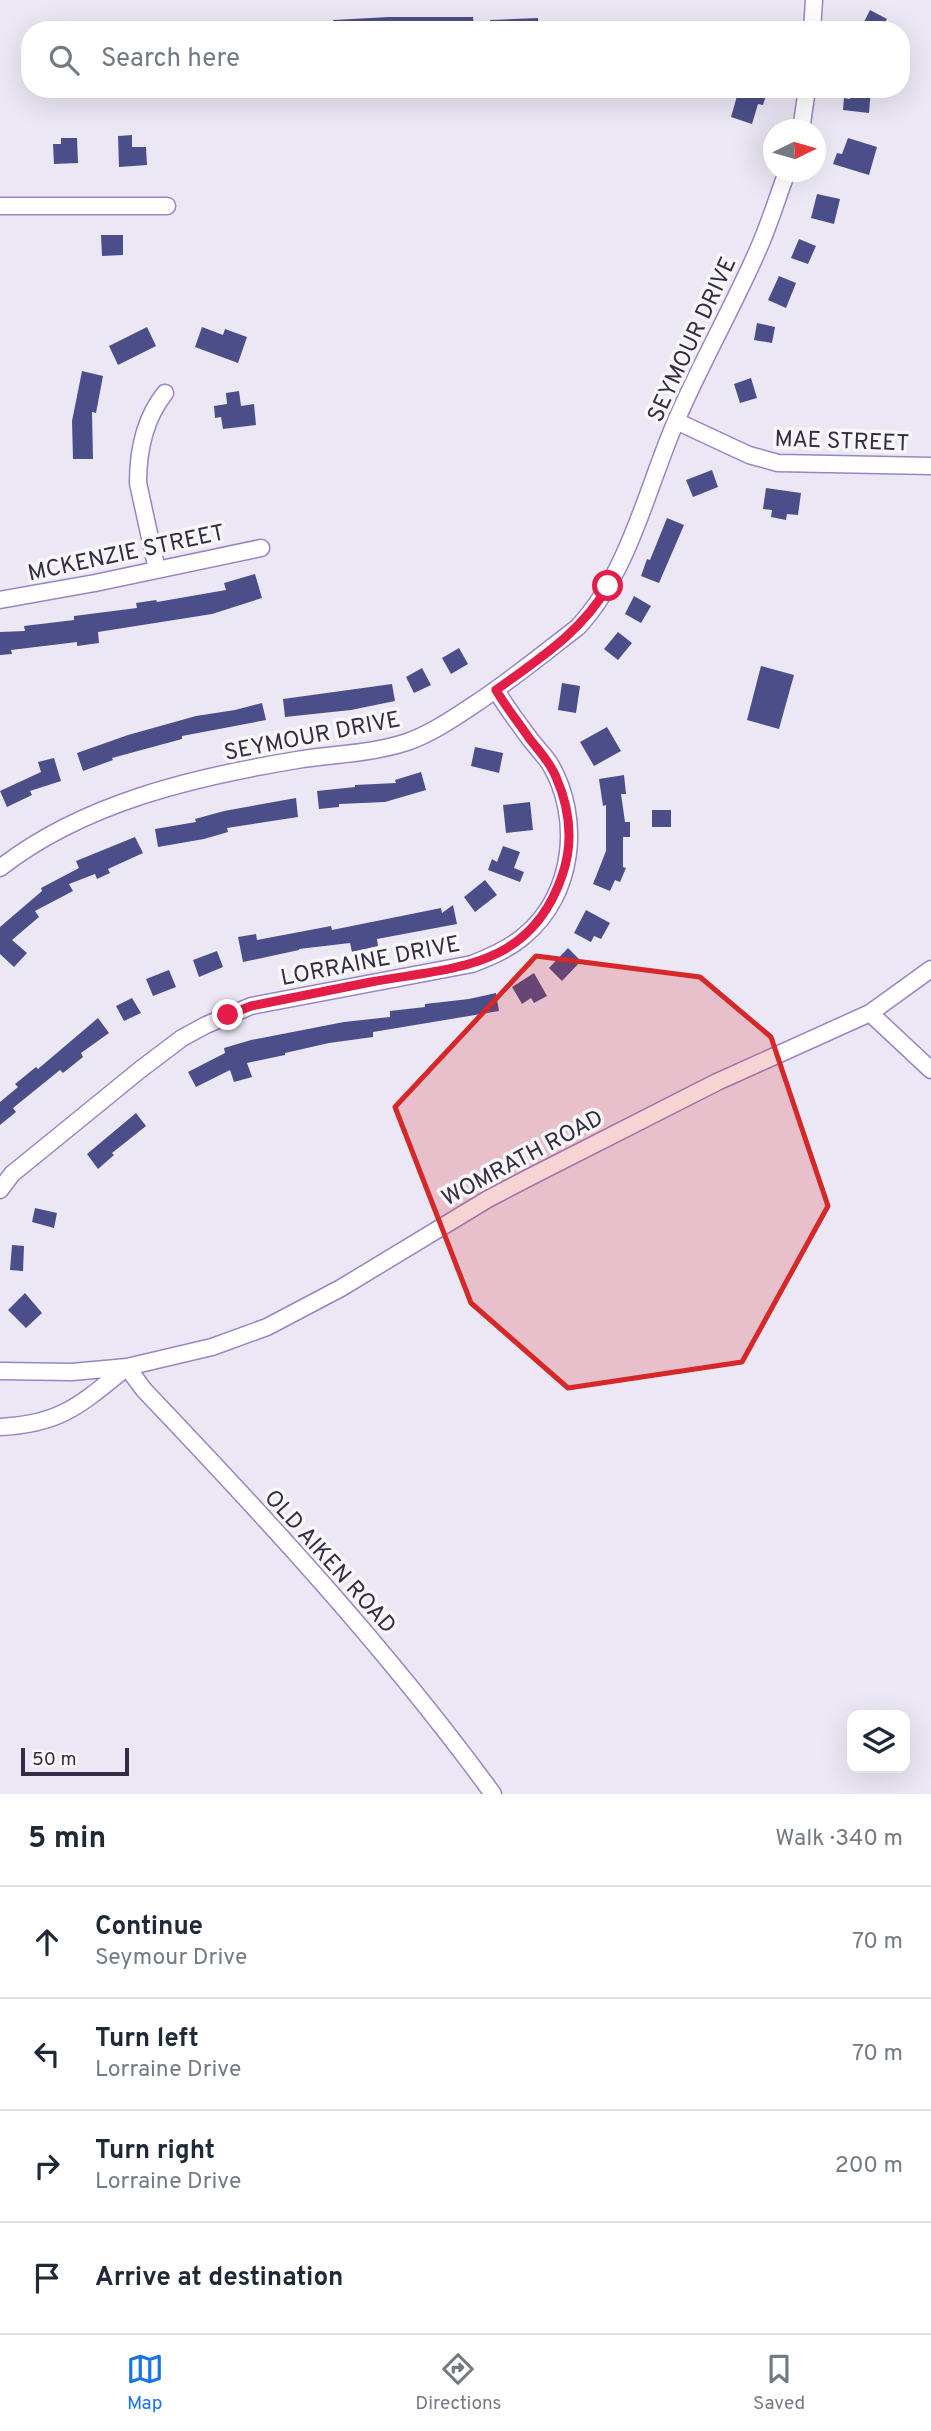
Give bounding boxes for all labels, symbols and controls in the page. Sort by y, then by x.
search box [21,21,910,98]
icon: search [45,41,83,79]
text: Search here [101,43,240,76]
north arrow [763,119,826,182]
street label: SEYMOUR DRIVE [642,253,744,427]
street label: MAE STREET [774,426,910,459]
street label: MCKENZIE STREET [25,519,228,590]
route start [592,570,623,601]
street label: SEYMOUR DRIVE [222,706,403,769]
street label: LORRAINE DRIVE [278,931,463,994]
route end [212,999,243,1030]
street label: WOMRATH ROAD [437,1104,609,1214]
street label: OLD AIKEN ROAD [257,1485,401,1641]
map controls [847,1710,910,1773]
button: layers [847,1710,910,1773]
scale bar [21,1745,130,1777]
text: 50 m [32,1748,77,1772]
text: 5 min [28,1821,106,1858]
text: Walk · 340 m [775,1825,903,1854]
text: Continue [95,1911,203,1944]
icon: ahead [28,1923,66,1961]
text: 70 m [852,1928,903,1957]
text: Seymour Drive [95,1944,247,1973]
text: Turn left [95,2023,199,2056]
icon: left [28,2035,66,2073]
text: 70 m [852,2040,903,2069]
text: Lorraine Drive [95,2056,241,2085]
text: Turn right [95,2135,215,2168]
icon: right [28,2147,66,2185]
text: 200 m [835,2152,903,2181]
text: Lorraine Drive [95,2168,241,2197]
icon: arrive [28,2259,66,2297]
text: Arrive at destination [95,2262,343,2295]
tab: Map [126,2350,164,2416]
tab: Directions [415,2350,502,2416]
tab: Saved [753,2350,805,2416]

